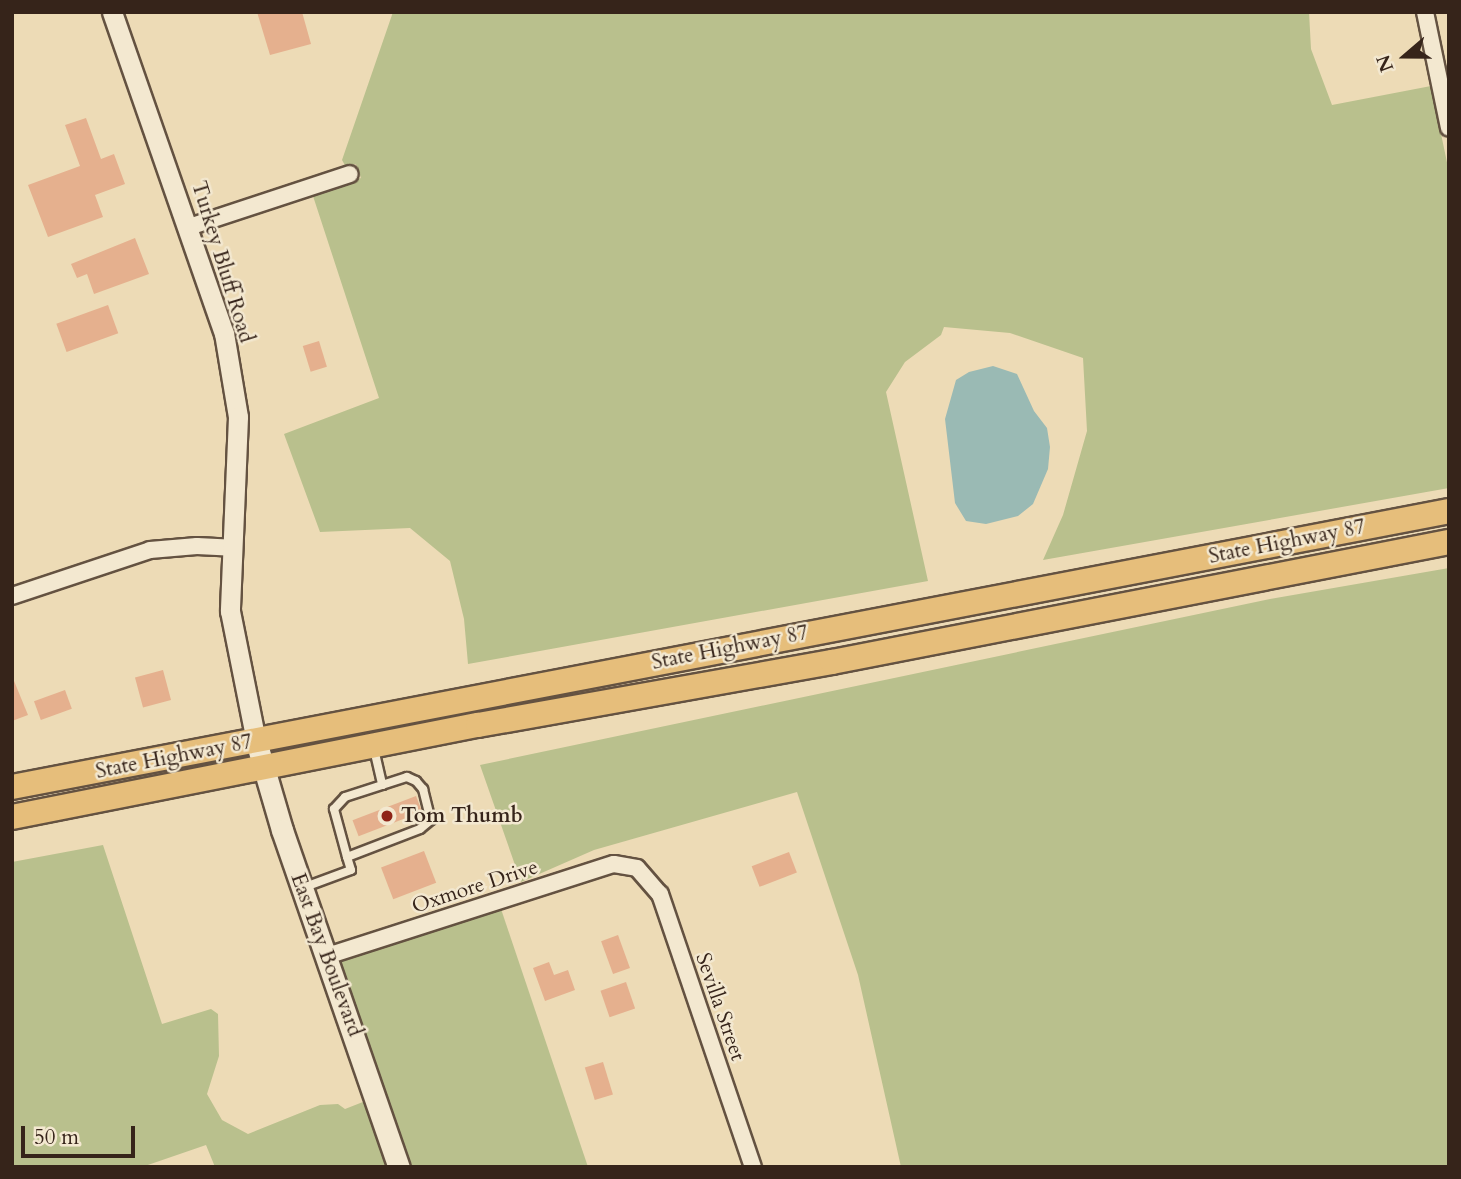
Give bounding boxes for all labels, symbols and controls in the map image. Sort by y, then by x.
north arrow [1370,21,1440,91]
text: N [1370,51,1400,75]
street label: Turkey Bluff Road [185,178,259,346]
street label: State Highway 87 [1207,514,1367,570]
street label: State Highway 87 [650,620,810,676]
street label: State Highway 87 [94,729,254,785]
place label: Tom Thumb [401,803,523,829]
marker: Tom Thumb [379,808,395,824]
street label: Oxmore Drive [409,855,541,919]
street label: East Bay Boulevard [285,870,367,1040]
street label: Sevilla Street [690,950,750,1064]
scale bar [24,1112,138,1156]
text: 50 m [34,1123,79,1152]

